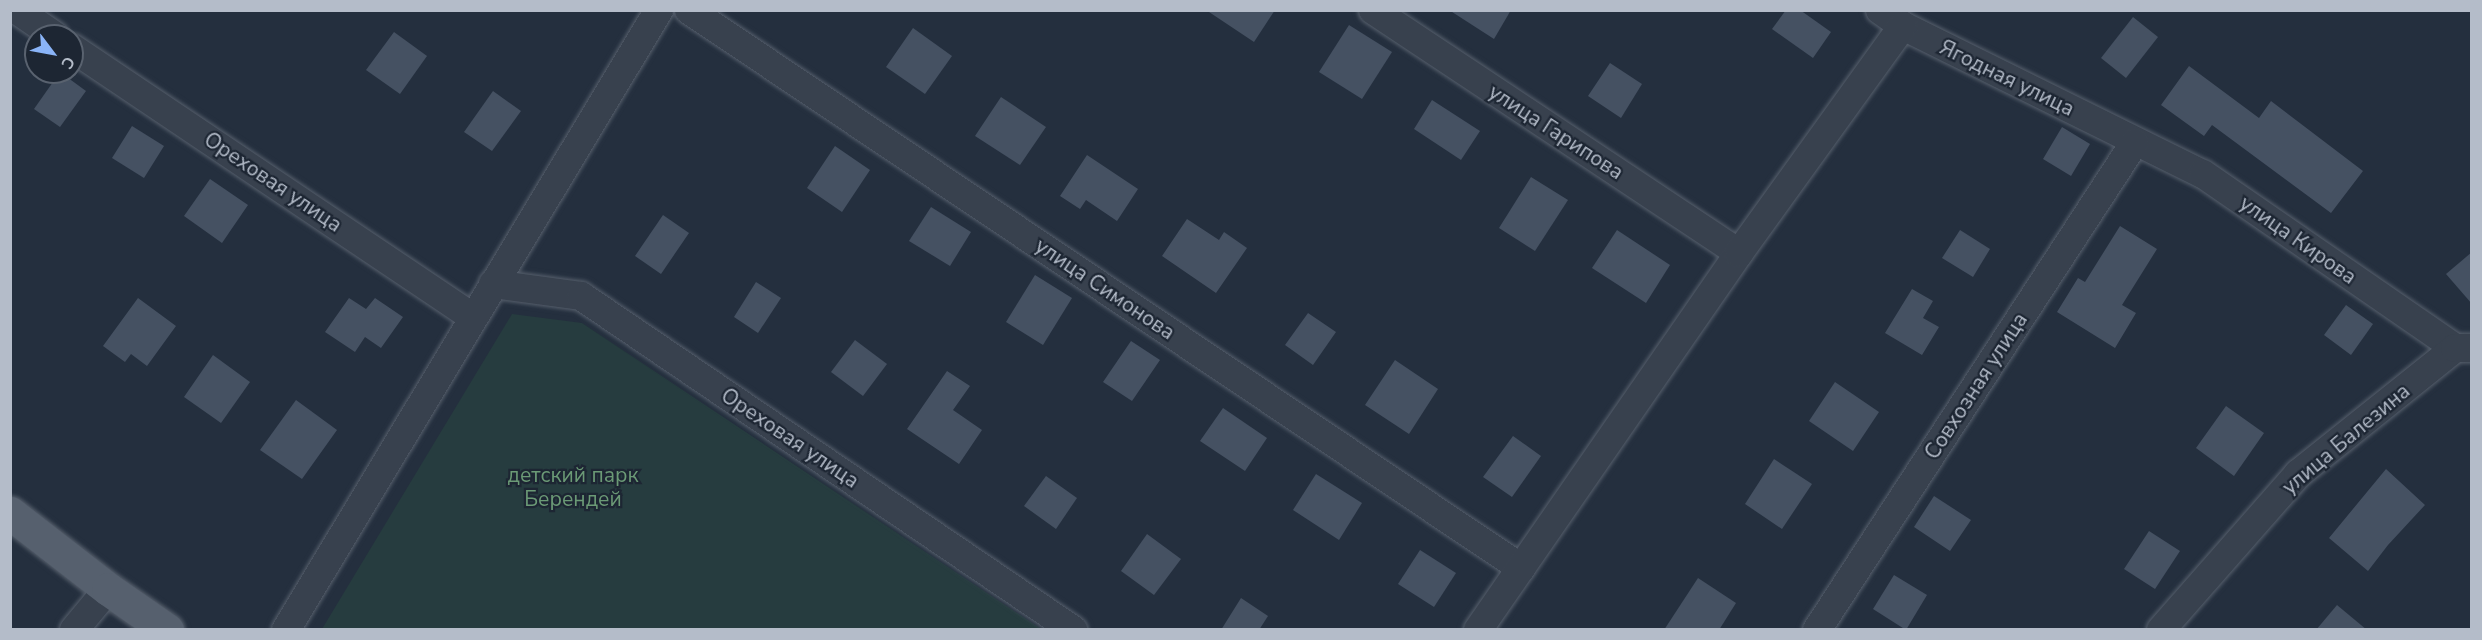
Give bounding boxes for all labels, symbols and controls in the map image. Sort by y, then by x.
north arrow [24,24,84,84]
street label: Ягодная улица [1936,35,2078,121]
text: С [55,52,80,73]
street label: улица Гарипова [1484,79,1628,185]
street label: Ореховая улица [199,127,347,237]
street label: улица Кирова [2235,190,2361,290]
street label: улица Симонова [1030,233,1180,345]
street label: Совхозная улица [1919,308,2033,464]
street label: улица Балезина [2277,378,2415,500]
street label: Ореховая улица [716,383,864,493]
park label: детский парк Берендей [507,462,639,512]

